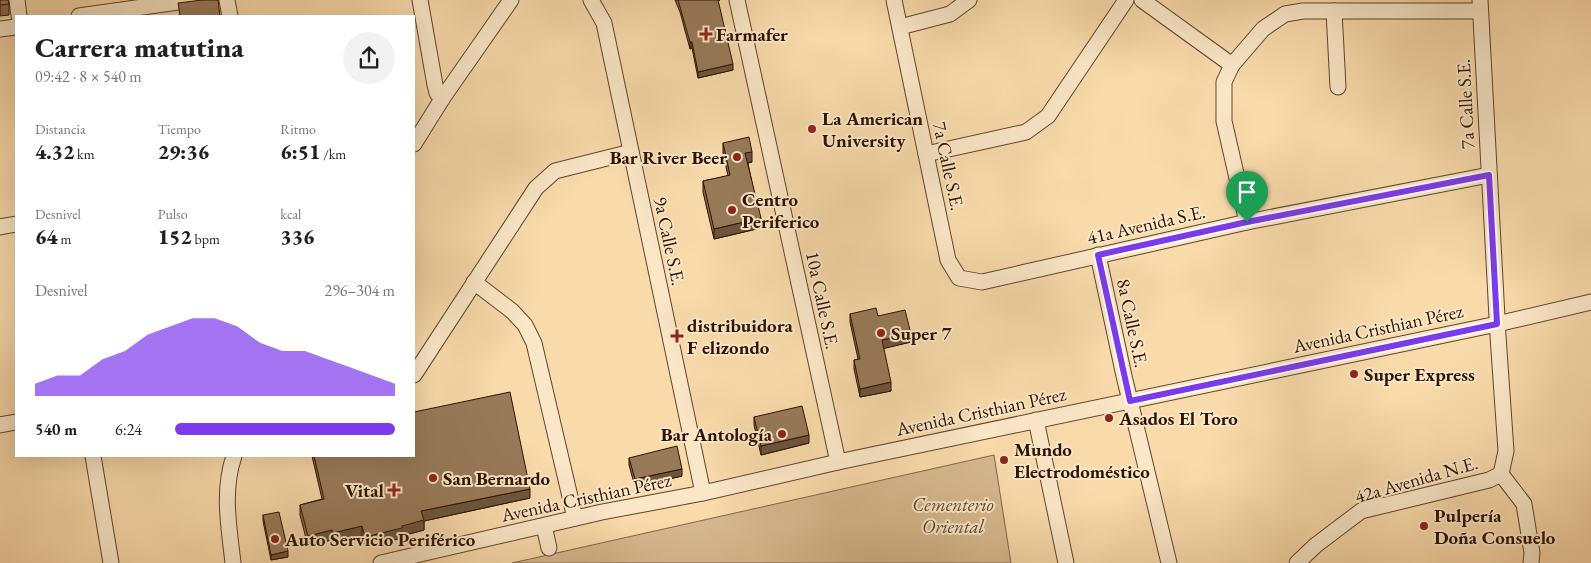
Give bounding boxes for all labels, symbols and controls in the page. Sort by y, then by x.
place label: Farmafer [716,22,788,47]
marker: Farmafer [700,28,712,40]
text: Carrera matutina [35,29,244,65]
button: share [343,32,395,84]
street label: 7a Calle S.E. [1451,58,1480,150]
text: 09:42 · 8 × 540 m [35,66,142,87]
place label: La American University [822,106,923,153]
street label: 7a Calle S.E. [927,119,970,213]
text: Distancia [35,120,86,138]
text: Tiempo [158,120,201,138]
text: Ritmo [280,120,316,138]
marker: La American University [806,123,818,135]
text: 4.32 [35,138,74,165]
text: 29:36 [158,138,209,165]
text: 6:51 [280,138,320,165]
text: km [74,145,95,163]
text: /km [320,145,346,163]
place label: Bar River Beer [610,145,727,170]
marker: Bar River Beer [731,151,743,163]
pin [1226,171,1268,222]
icon: arrive [1233,178,1261,206]
place label: Centro Periferico [742,187,820,234]
street label: 9a Calle S.E. [648,194,691,288]
street label: 41a Avenida S.E. [1085,199,1208,250]
marker: Centro Periferico [726,204,738,216]
text: Desnivel [35,205,81,223]
text: Pulso [158,205,188,223]
text: kcal [280,205,301,223]
text: 64 [35,223,58,250]
text: 152 [158,223,192,250]
text: 336 [280,223,314,250]
text: m [58,230,71,248]
text: bpm [192,230,220,248]
street label: 10a Calle S.E. [800,249,845,351]
street label: 8a Calle S.E. [1111,276,1154,370]
text: Desnivel [35,280,88,301]
text: 296–304 m [324,280,395,301]
street label: Avenida Cristhian Pérez [1290,298,1466,359]
place label: distribuidora F elizondo [687,313,794,360]
place label: Super 7 [891,321,953,346]
marker: Super 7 [875,327,887,339]
marker: distribuidora F elizondo [671,330,683,342]
place label: Super Express [1364,362,1475,387]
marker: Super Express [1348,368,1360,380]
street label: Avenida Cristhian Pérez [893,381,1069,442]
place label: Asados El Toro [1118,406,1238,431]
marker: Asados El Toro [1103,412,1115,424]
text: 540 m [35,419,77,440]
text: 6:24 [115,419,142,440]
place label: Bar Antología [661,422,773,447]
marker: Bar Antología [776,428,788,440]
place label: Mundo Electrodoméstico [1014,437,1150,484]
street label: 42a Avenida N.E. [1352,450,1481,509]
marker: Mundo Electrodoméstico [998,454,1010,466]
place label: San Bernardo [443,466,551,491]
street label: Avenida Cristhian Pérez [498,467,674,528]
marker: San Bernardo [427,472,439,484]
place label: Vital [345,478,385,503]
marker: Vital [388,484,400,496]
park label: Cementerio Oriental [912,492,994,539]
place label: Pulpería Doña Consuelo [1434,503,1556,550]
marker: Pulpería Doña Consuelo [1418,520,1430,532]
place label: Auto Servicio Periférico [284,527,476,552]
marker: Auto Servicio Periférico [269,533,281,545]

